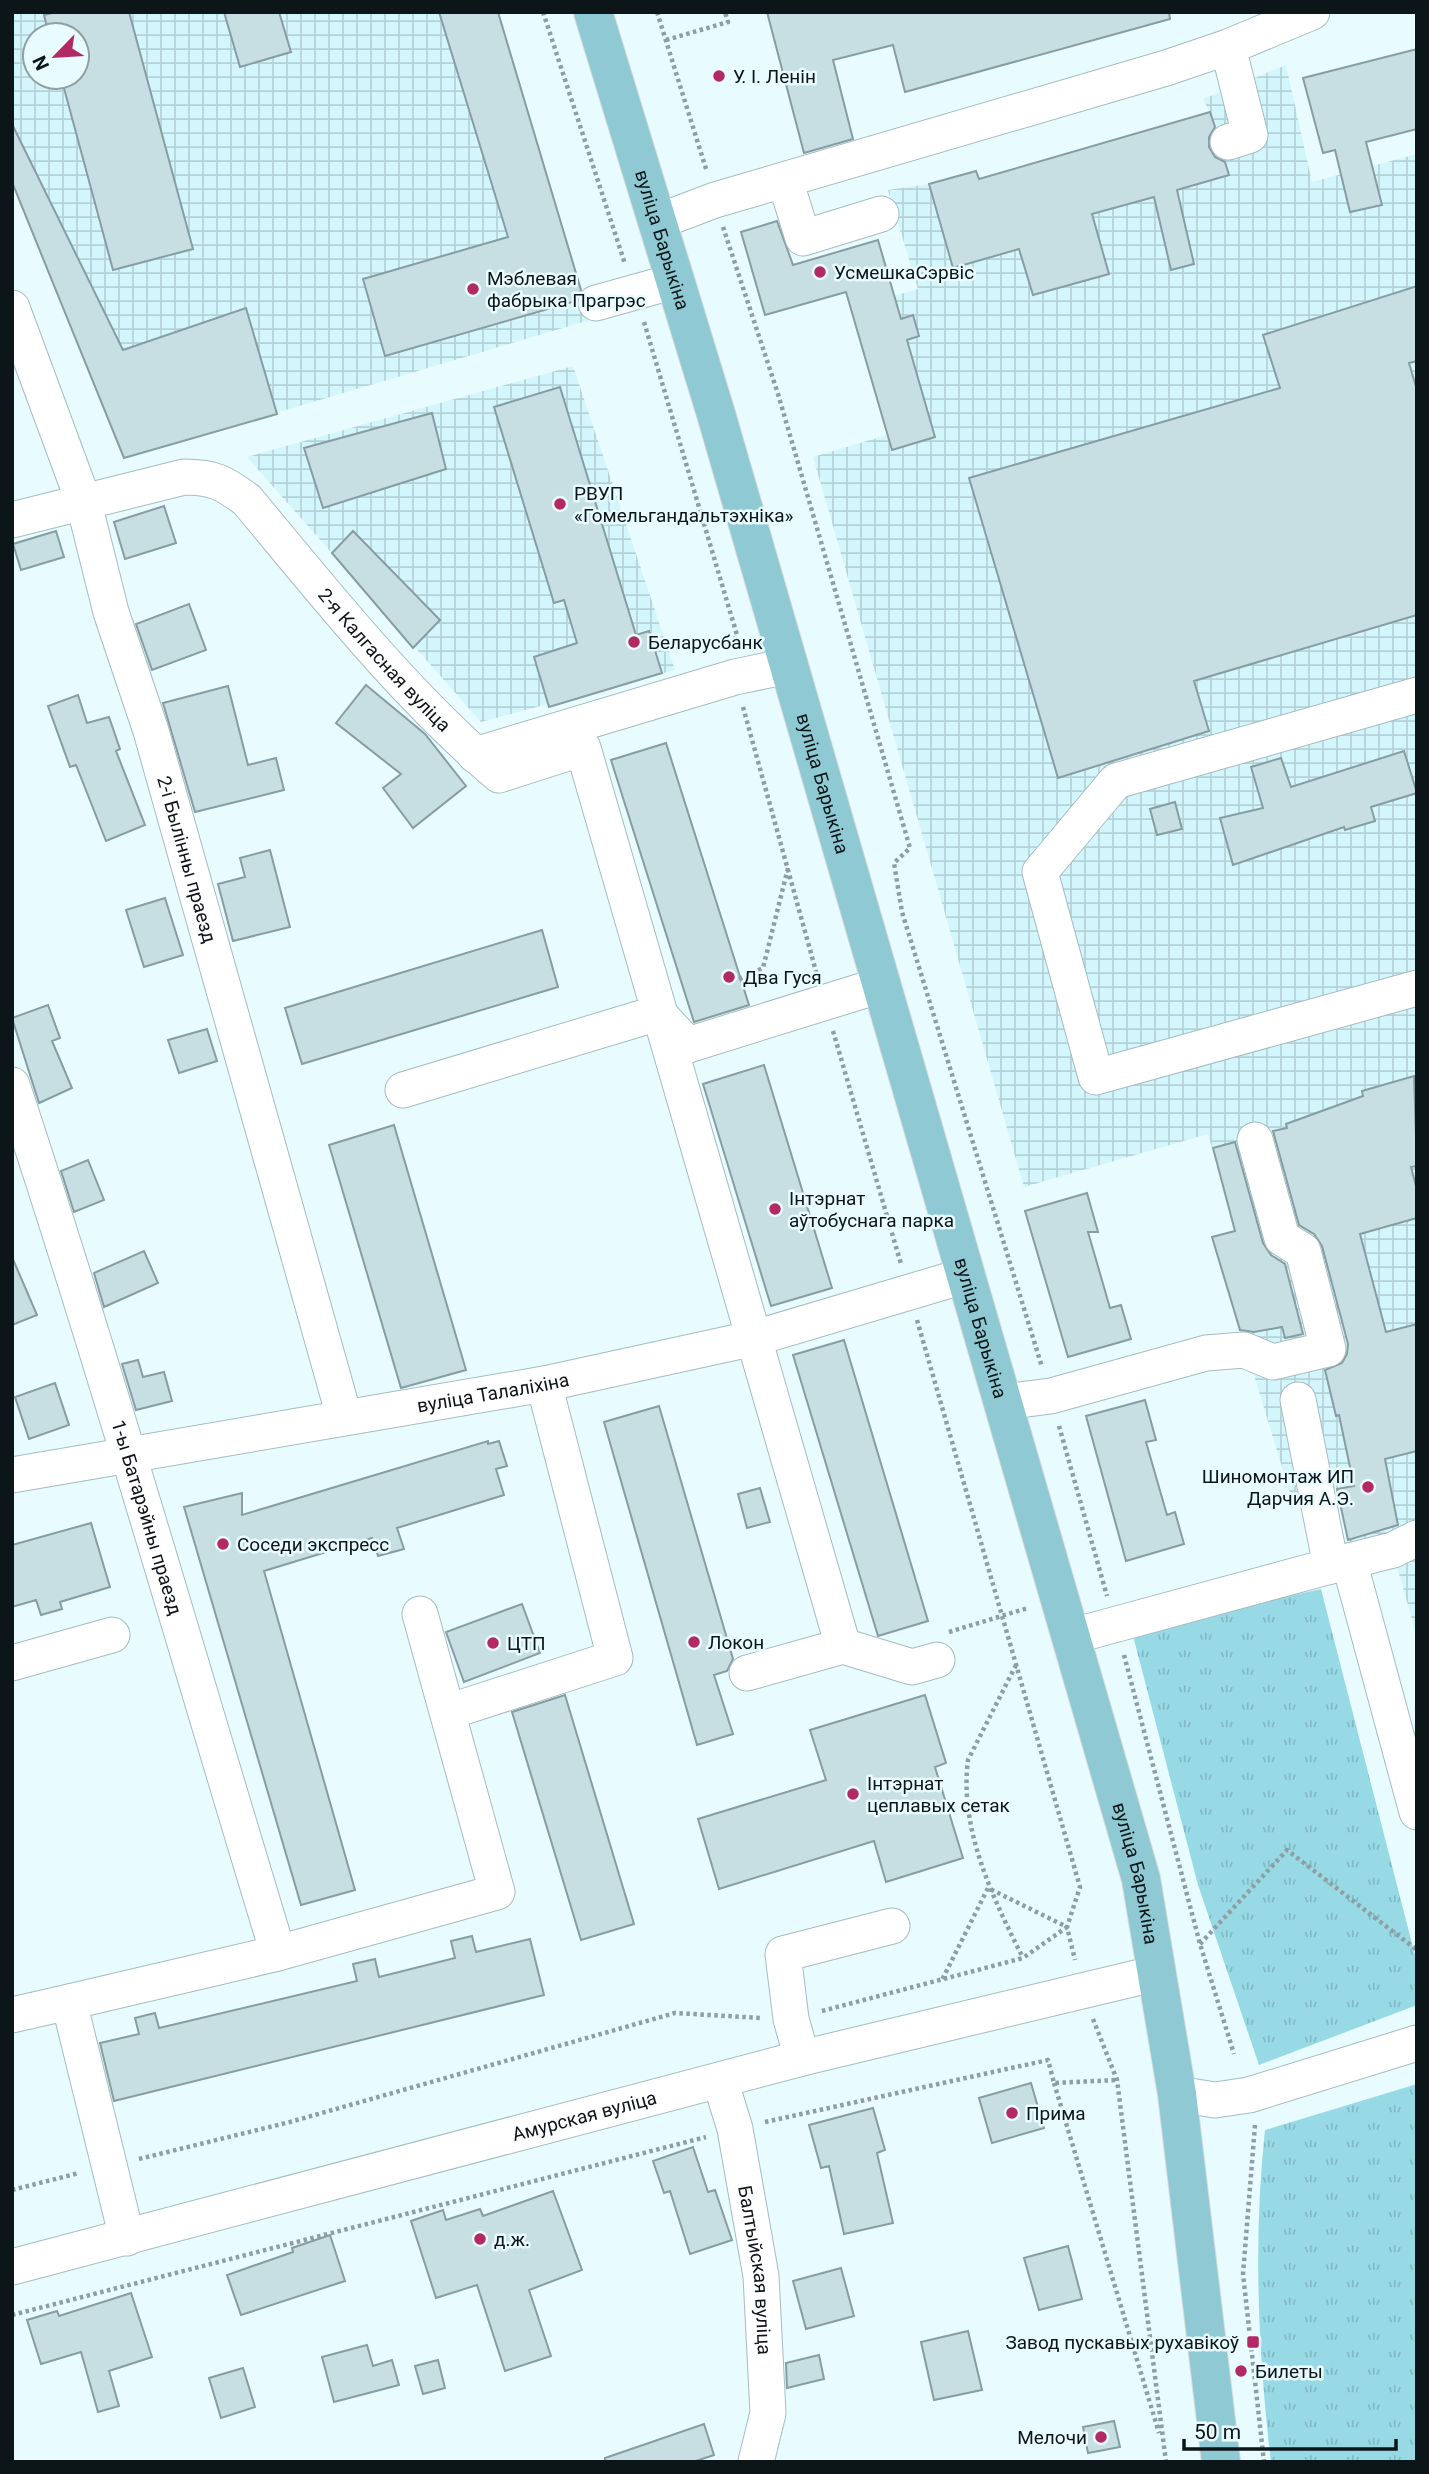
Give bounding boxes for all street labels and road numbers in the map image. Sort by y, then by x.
street label: вуліца Барыкіна [630,167,694,313]
street label: 2-я Калгасная вуліца [313,584,455,737]
street label: вуліца Барыкіна [791,711,854,856]
street label: 2-і Былінны праезд [152,773,221,945]
street label: вуліца Барыкіна [949,1255,1012,1401]
street label: вуліца Талаліхіна [415,1368,571,1418]
street label: 1-ы Батарэйны праезд [107,1417,187,1618]
street label: вуліца Барыкіна [1107,1800,1163,1946]
street label: Амурская вуліца [510,2086,659,2146]
street label: Балтыйская вуліца [733,2184,776,2355]

